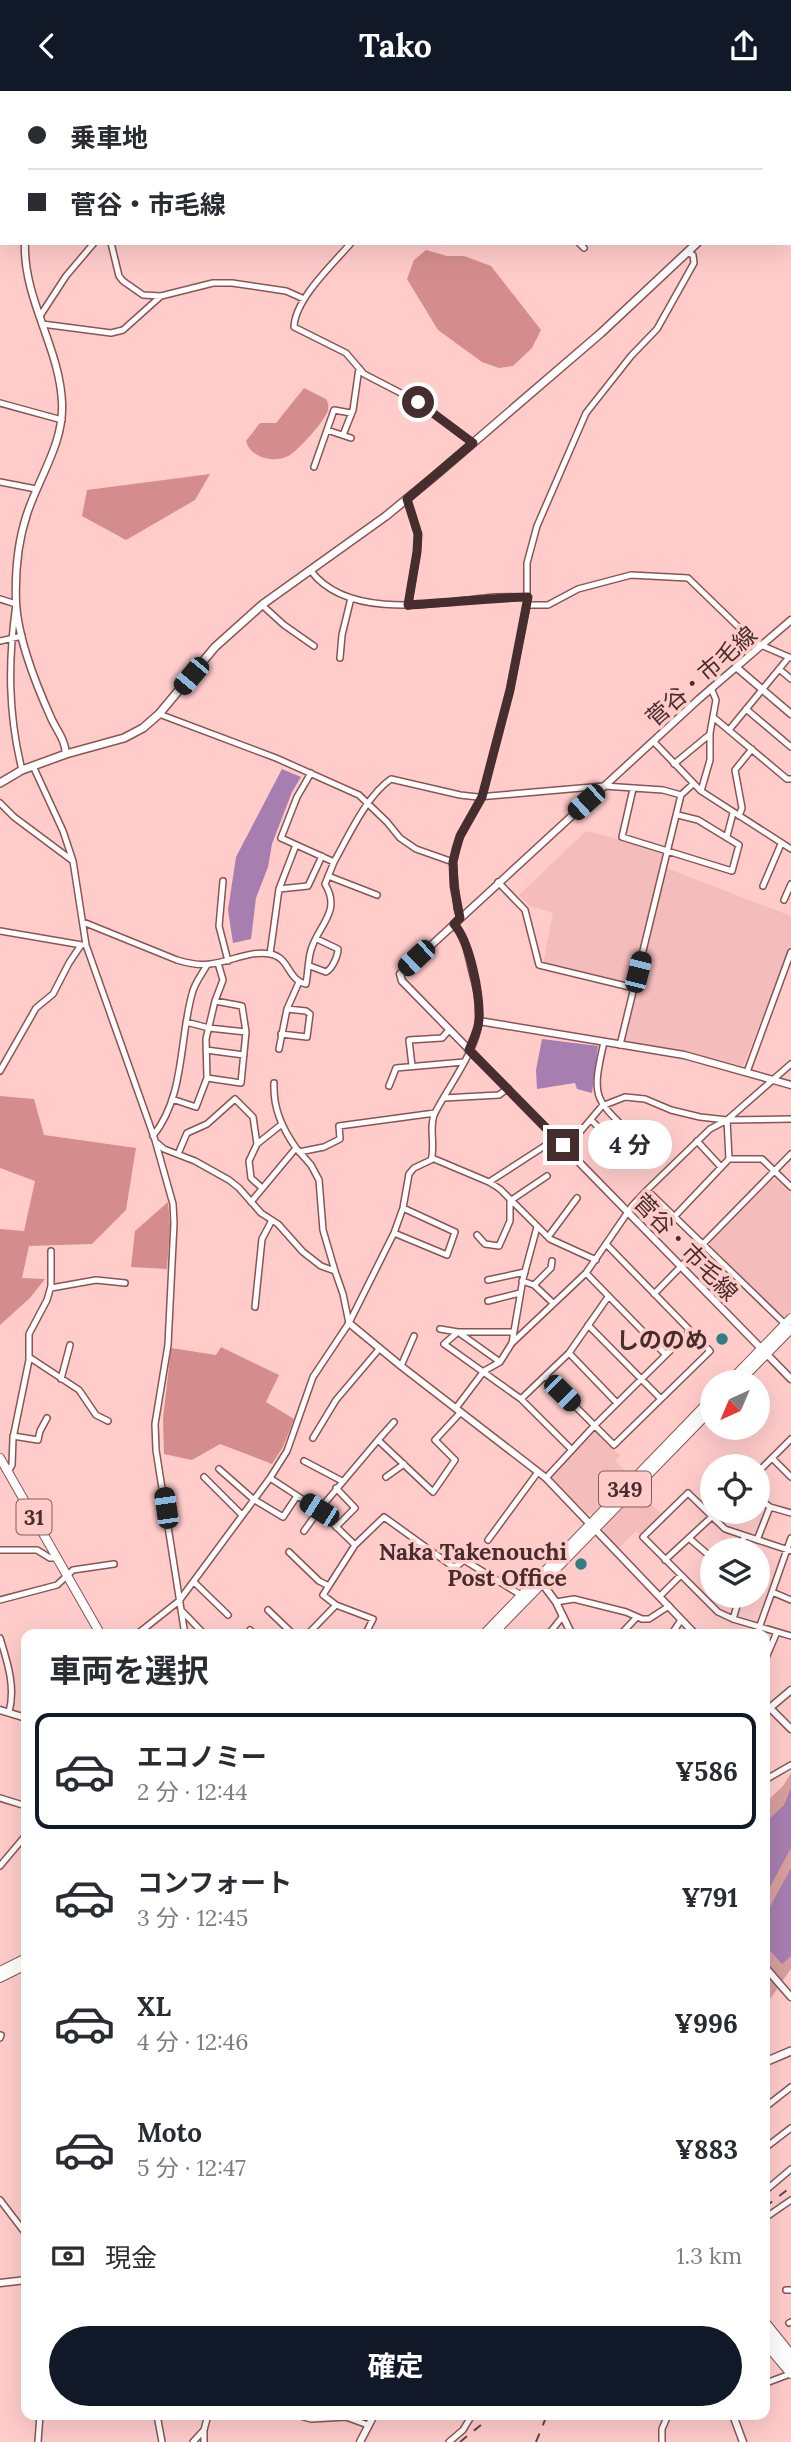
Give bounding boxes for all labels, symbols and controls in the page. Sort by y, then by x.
text: Tako [359,25,432,66]
icon: back [28,27,66,65]
icon: share [725,27,763,65]
text: 乗車地 [70,121,148,154]
text: 菅谷・市毛線 [70,188,226,221]
route start [402,386,434,418]
street label: 菅谷・市毛線 [639,620,763,732]
car [170,653,213,699]
car [564,780,609,824]
car [394,936,439,980]
car [623,949,654,995]
callout: 4 分 [588,1121,672,1169]
route end [547,1129,579,1161]
text: 4 分 [609,1130,651,1159]
street label: 菅谷・市毛線 [628,1187,744,1307]
place label: しののめ [616,1325,708,1354]
marker: しののめ [714,1331,730,1347]
north arrow [700,1370,770,1440]
map controls [700,1370,770,1608]
car [540,1371,585,1415]
button: locate [700,1454,770,1524]
road number: 349 [599,1471,651,1507]
car [153,1486,180,1530]
car [296,1490,343,1530]
road number: 31 [16,1499,52,1535]
place label: Naka Takenouchi Post Office [379,1537,567,1592]
button: layers [700,1538,770,1608]
marker: Naka Takenouchi Post Office [573,1556,589,1572]
text: 車両を選択 [49,1650,209,1691]
icon: car [53,1740,116,1803]
text: エコノミー [137,1740,267,1773]
text: ¥586 [675,1755,738,1788]
text: 2 分 · 12:44 [137,1777,248,1806]
icon: car [53,1866,116,1929]
text: コンフォート [137,1866,292,1899]
text: ¥791 [682,1881,738,1914]
text: 3 分 · 12:45 [137,1903,248,1932]
text: XL [137,1990,171,2023]
icon: car [53,1992,116,2055]
text: ¥996 [674,2007,738,2040]
text: 4 分 · 12:46 [137,2027,249,2056]
text: Moto [137,2116,202,2149]
icon: car [53,2118,116,2181]
text: ¥883 [675,2133,738,2166]
text: 5 分 · 12:47 [137,2153,246,2182]
icon: cash [49,2237,87,2275]
text: 現金 [105,2241,157,2274]
text: 1.3 km [676,2241,742,2270]
button: 確定 [49,2326,742,2406]

